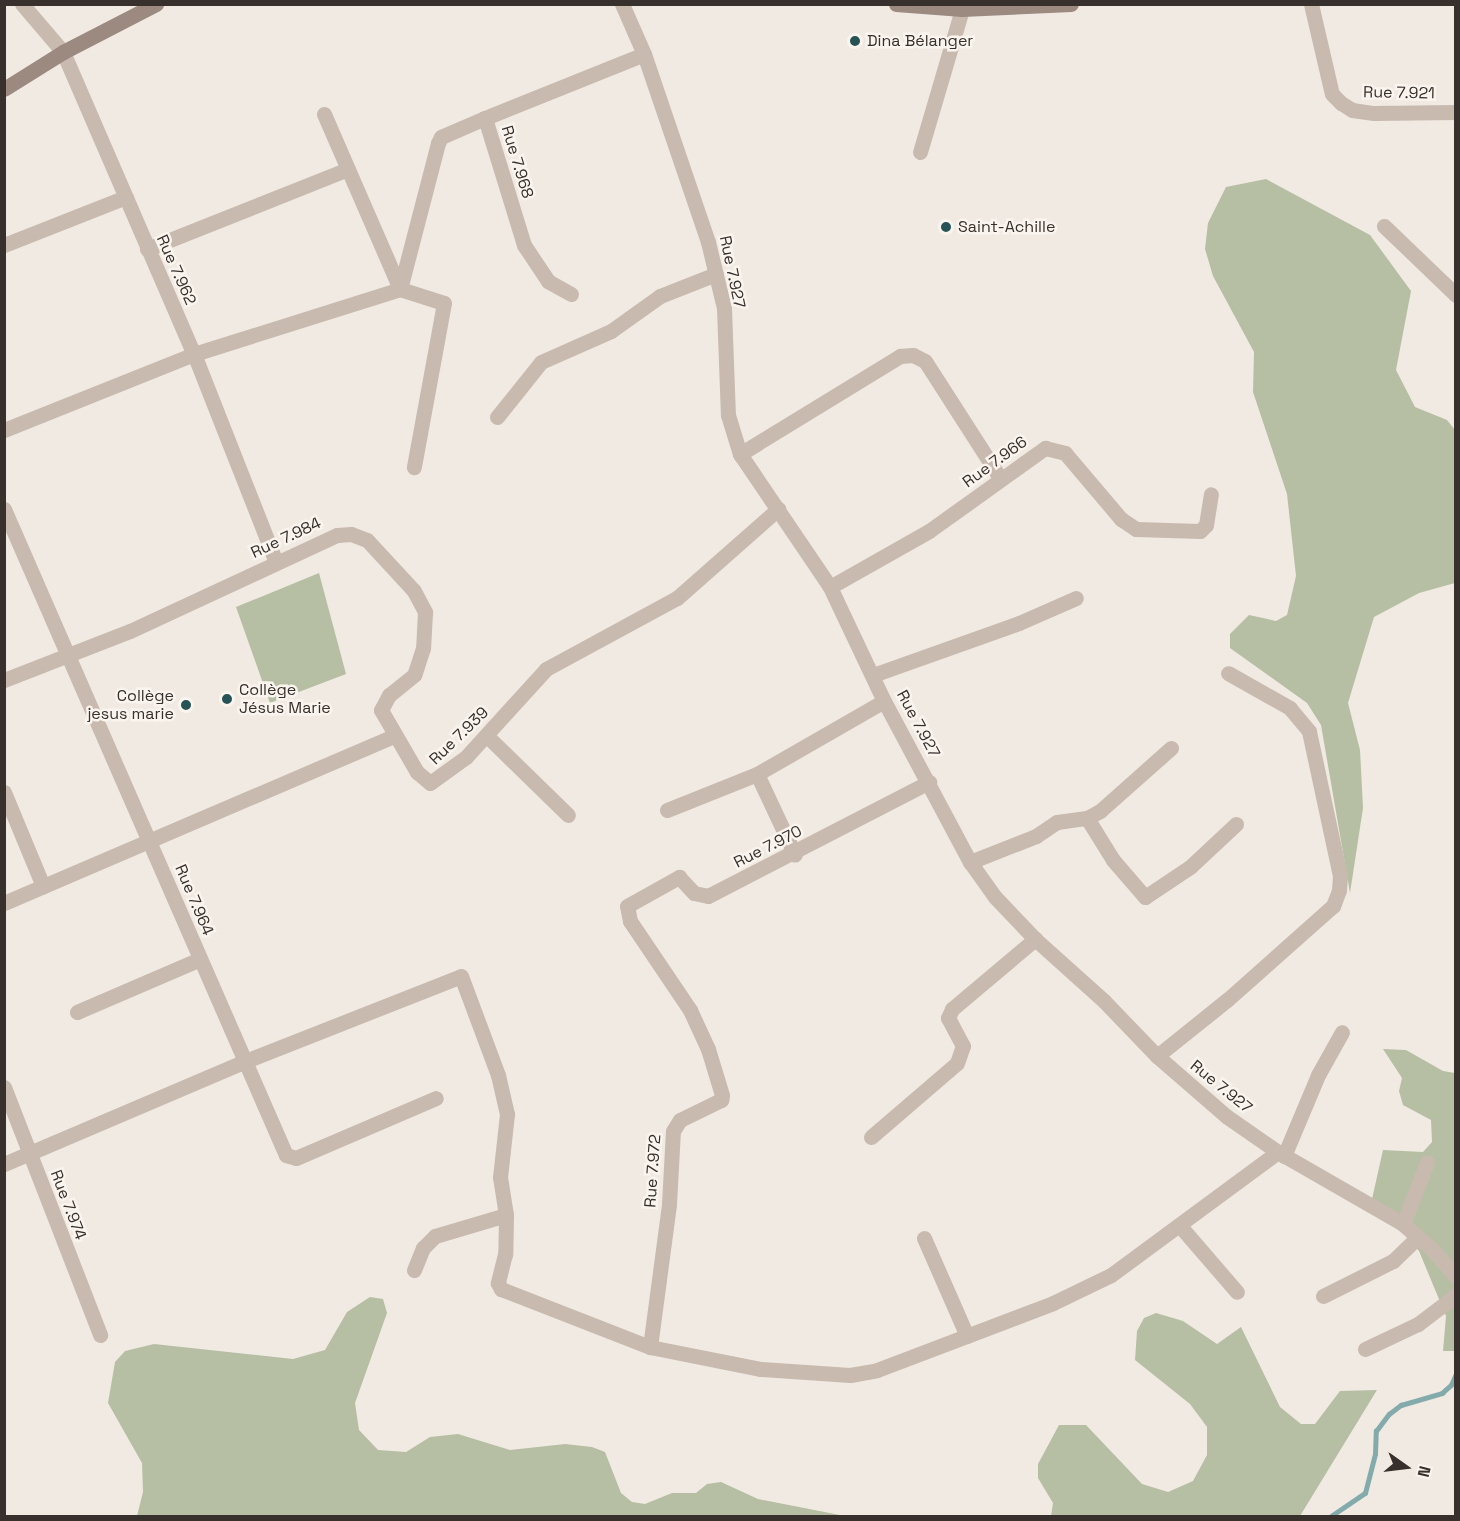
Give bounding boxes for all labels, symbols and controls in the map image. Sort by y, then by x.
place label: Dina Bélanger [867,31,973,51]
marker: Dina Bélanger [848,34,862,48]
street label: Rue 7.921 [1363,83,1435,103]
street label: Rue 7.968 [497,123,537,201]
place label: Saint-Achille [958,217,1055,237]
marker: Saint-Achille [939,220,953,234]
street label: Rue 7.962 [152,232,200,308]
street label: Rue 7.927 [715,234,749,310]
street label: Rue 7.966 [959,432,1031,492]
street label: Rue 7.984 [248,513,324,563]
place label: Collège Jésus Marie [239,680,331,718]
place label: Collège jesus marie [87,686,174,724]
street label: Rue 7.927 [892,687,944,761]
marker: Collège Jésus Marie [220,692,234,706]
marker: Collège jesus marie [179,698,193,712]
street label: Rue 7.939 [425,703,493,769]
street label: Rue 7.970 [731,822,805,872]
street label: Rue 7.964 [170,862,218,938]
street label: Rue 7.927 [1186,1056,1256,1118]
street label: Rue 7.972 [641,1134,665,1208]
street label: Rue 7.974 [46,1167,90,1243]
north arrow [1376,1437,1436,1497]
text: N [1412,1464,1435,1479]

